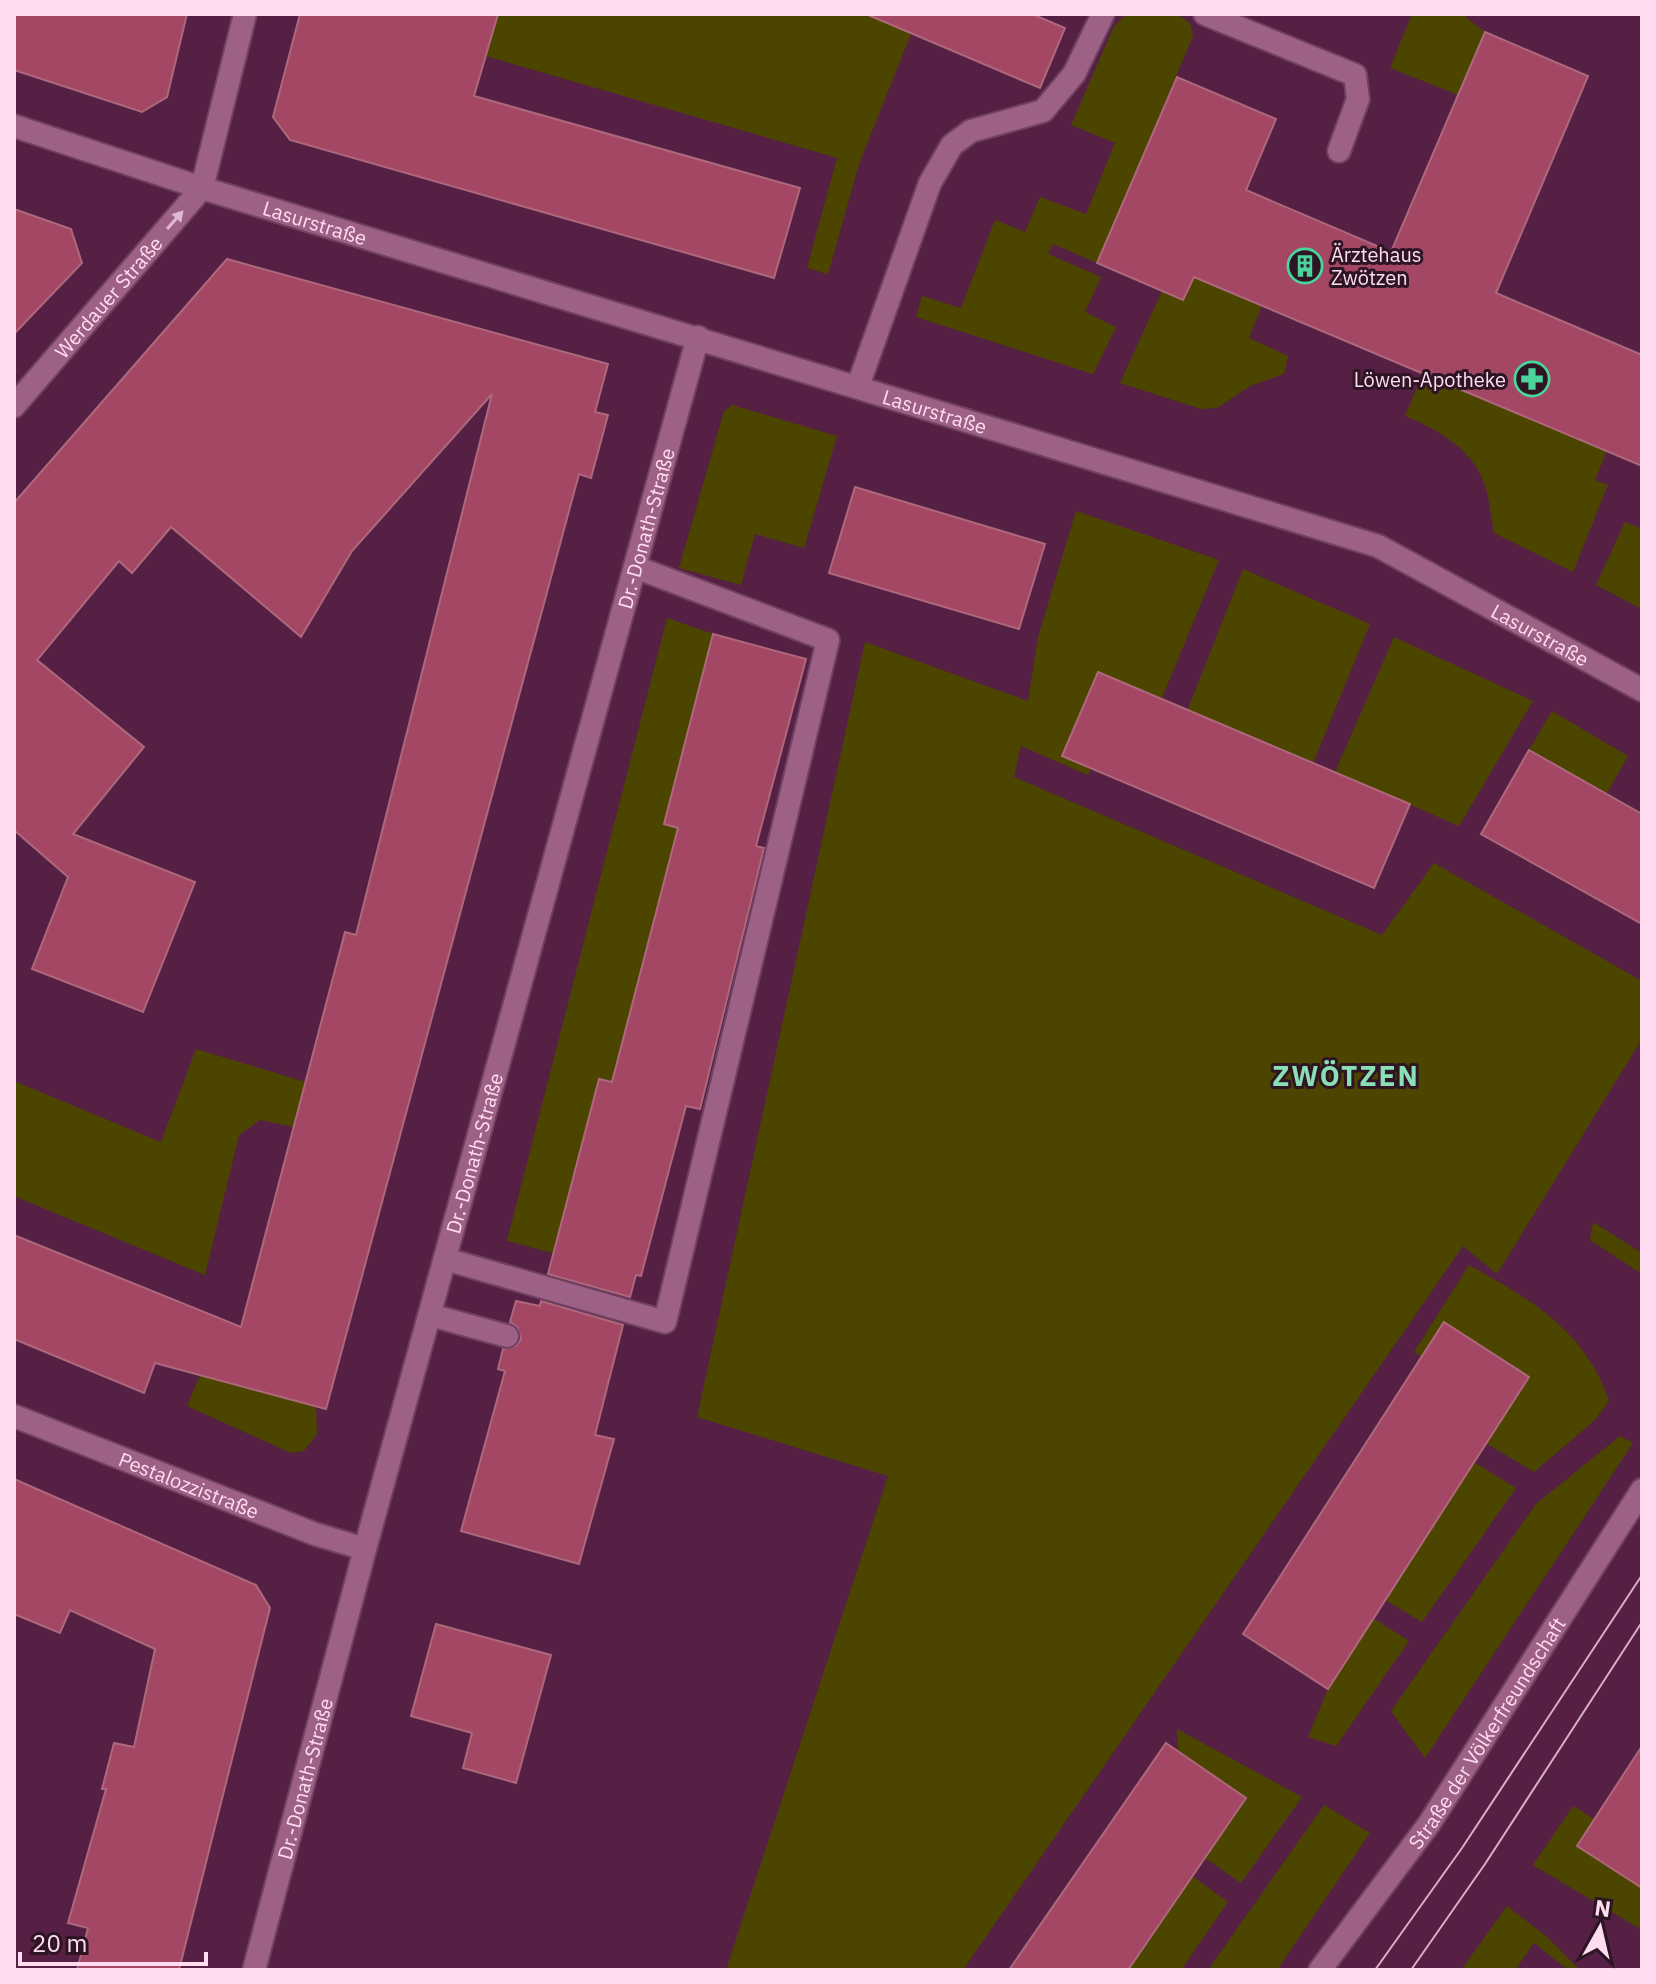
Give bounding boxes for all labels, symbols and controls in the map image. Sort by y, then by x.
street label: Lasurstraße [260,194,370,251]
one-way arrow [166,210,183,230]
street label: Werdauer Straße [48,230,168,364]
place label: Ärztehaus Zwötzen [1331,241,1422,291]
building icon: Ärztehaus Zwötzen [1286,247,1324,285]
pharmacy icon: Löwen-Apotheke [1513,360,1551,398]
place label: Löwen-Apotheke [1354,366,1506,393]
street label: Lasurstraße [879,383,990,440]
street label: Dr.-Donath-Straße [610,445,680,612]
street label: Lasurstraße [1487,597,1594,672]
district label: ZWÖTZEN [1272,1057,1420,1094]
street label: Dr.-Donath-Straße [439,1070,509,1237]
street label: Pestalozzistraße [115,1445,263,1524]
street label: Straße der Völkerfreundschaft [1402,1612,1571,1854]
street label: Dr.-Donath-Straße [270,1695,339,1862]
north arrow [1560,1888,1640,1968]
text: N [1593,1892,1613,1923]
scale bar [20,1916,206,1966]
text: 20 m [32,1927,87,1959]

